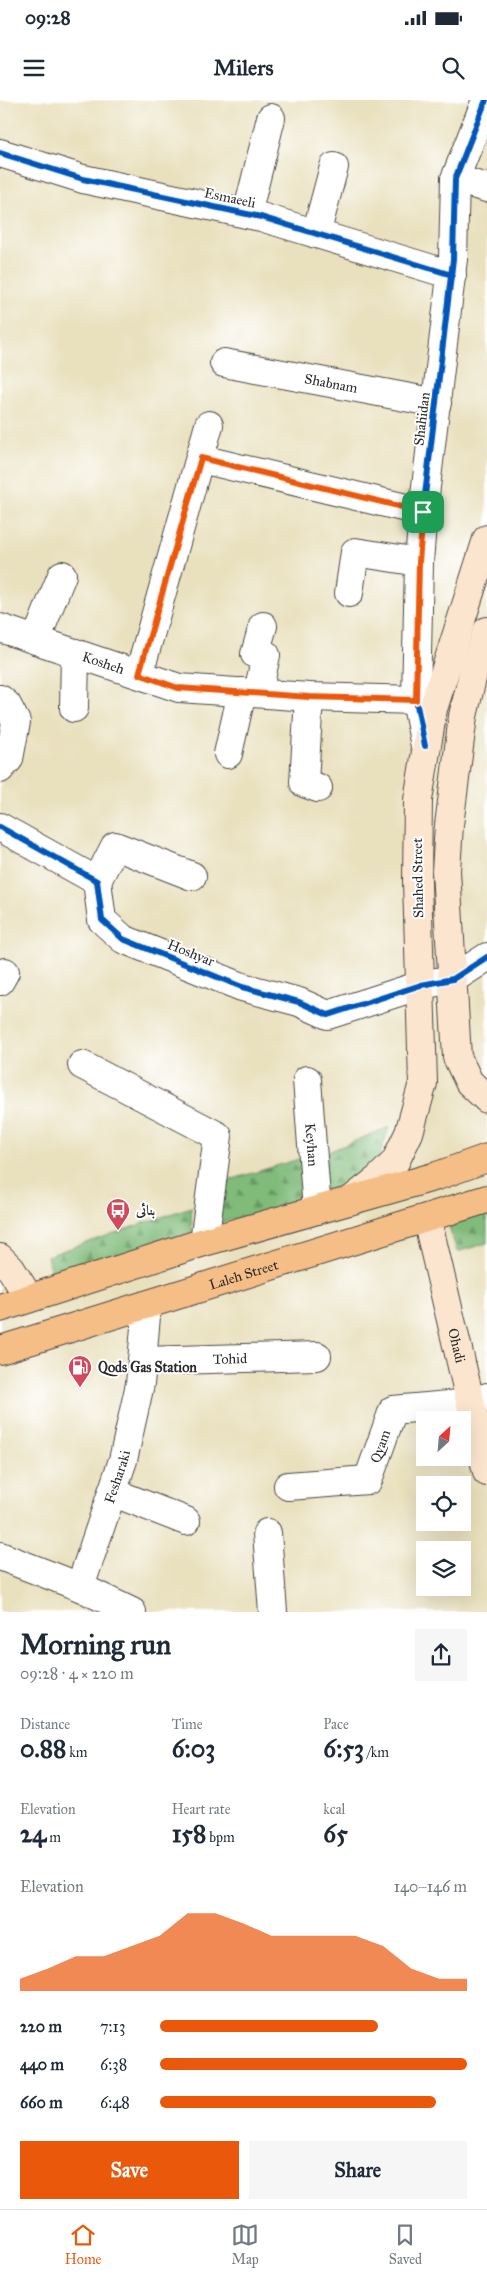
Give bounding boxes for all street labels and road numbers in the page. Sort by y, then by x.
street label: Esmaeeli [203,184,257,212]
street label: Shabnam [303,370,359,396]
street label: Shahidan [410,391,434,447]
street label: Kosheh [80,648,127,678]
street label: Shahed Street [409,838,427,918]
street label: Hoshyar [165,936,218,970]
street label: Keyhan [302,1123,322,1167]
street label: Laleh Street [207,1256,280,1293]
street label: Ohadi [445,1326,469,1365]
street label: Tohid [213,1350,247,1367]
street label: Qyam [366,1427,394,1465]
street label: Fesharaki [100,1449,133,1506]

